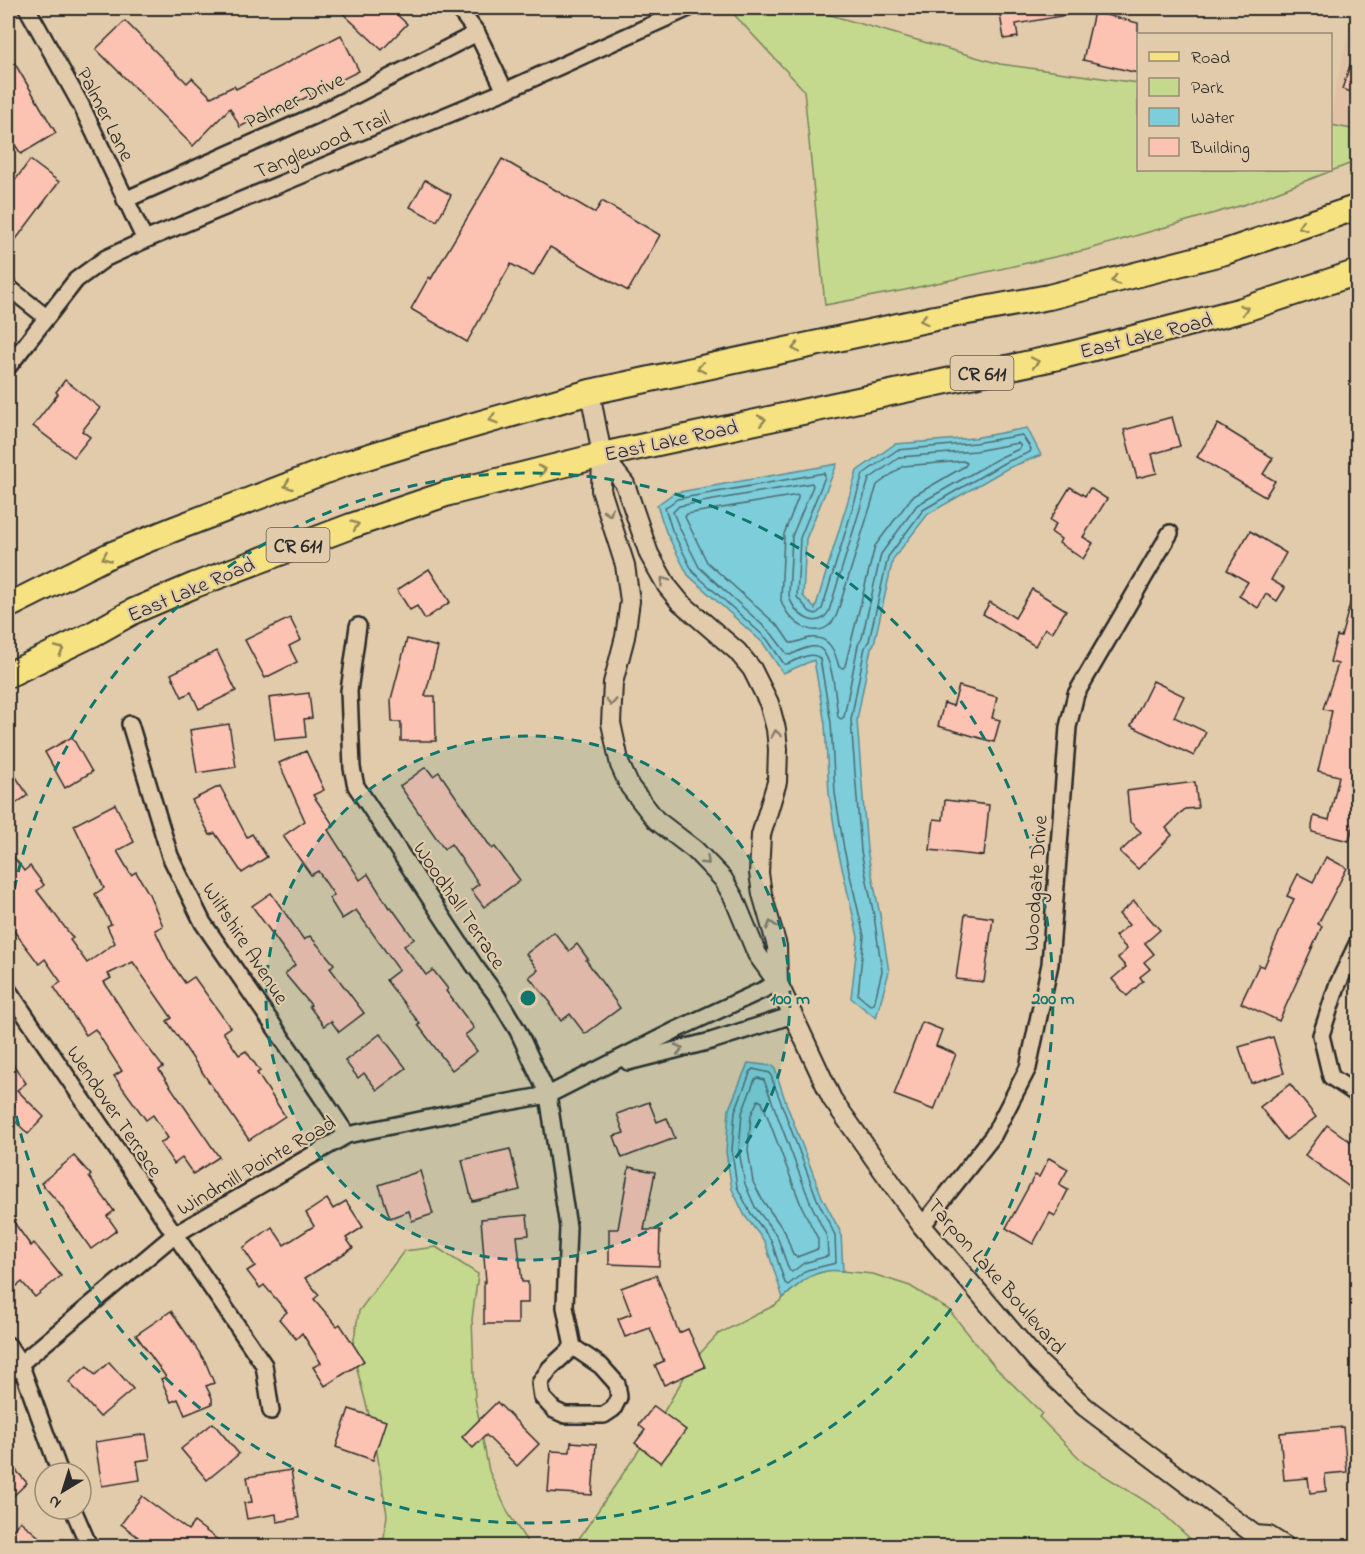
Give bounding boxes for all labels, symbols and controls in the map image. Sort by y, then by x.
legend [1137,33,1332,171]
text: Road [1191,46,1230,72]
street label: Palmer Lane [68,63,141,168]
street label: Palmer Drive [240,65,350,138]
text: Park [1191,76,1224,102]
street label: Tanglewood Trail [250,104,396,190]
text: Water [1191,106,1235,132]
text: Building [1190,136,1250,163]
one-way arrow [1297,219,1308,232]
one-way arrow [1110,272,1120,285]
one-way arrow [1238,304,1249,316]
street label: East Lake Road [1077,306,1216,368]
one-way arrow [920,313,930,326]
one-way arrow [792,340,802,353]
road number: CR 611 [950,356,1014,390]
one-way arrow [1030,356,1040,369]
one-way arrow [696,361,706,374]
one-way arrow [488,412,498,425]
street label: East Lake Road [602,413,741,471]
one-way arrow [757,414,767,427]
one-way arrow [537,464,547,477]
one-way arrow [283,478,294,490]
one-way arrow [601,506,614,517]
one-way arrow [349,519,360,532]
road number: CR 611 [266,528,330,562]
one-way arrow [102,550,113,562]
street label: East Lake Road [123,550,260,631]
one-way arrow [660,577,671,588]
one-way arrow [54,645,65,657]
one-way arrow [605,698,618,707]
one-way arrow [771,730,783,739]
street label: Woodgate Drive [1017,814,1059,952]
street label: Woodhall Terrace [405,836,513,976]
one-way arrow [699,853,710,864]
street label: Wiltshire Avenue [194,877,295,1011]
one-way arrow [766,920,778,931]
text: 100 m [770,987,810,1013]
text: 200 m [1031,987,1075,1013]
centre of rings [518,988,538,1008]
street label: Wendover Terrace [58,1040,169,1184]
one-way arrow [674,1043,684,1056]
street label: Windmill Pointe Road [172,1109,342,1224]
street label: Tarpon Lake Boulevard [919,1193,1072,1362]
north arrow [33,1461,93,1521]
text: N [43,1488,67,1514]

